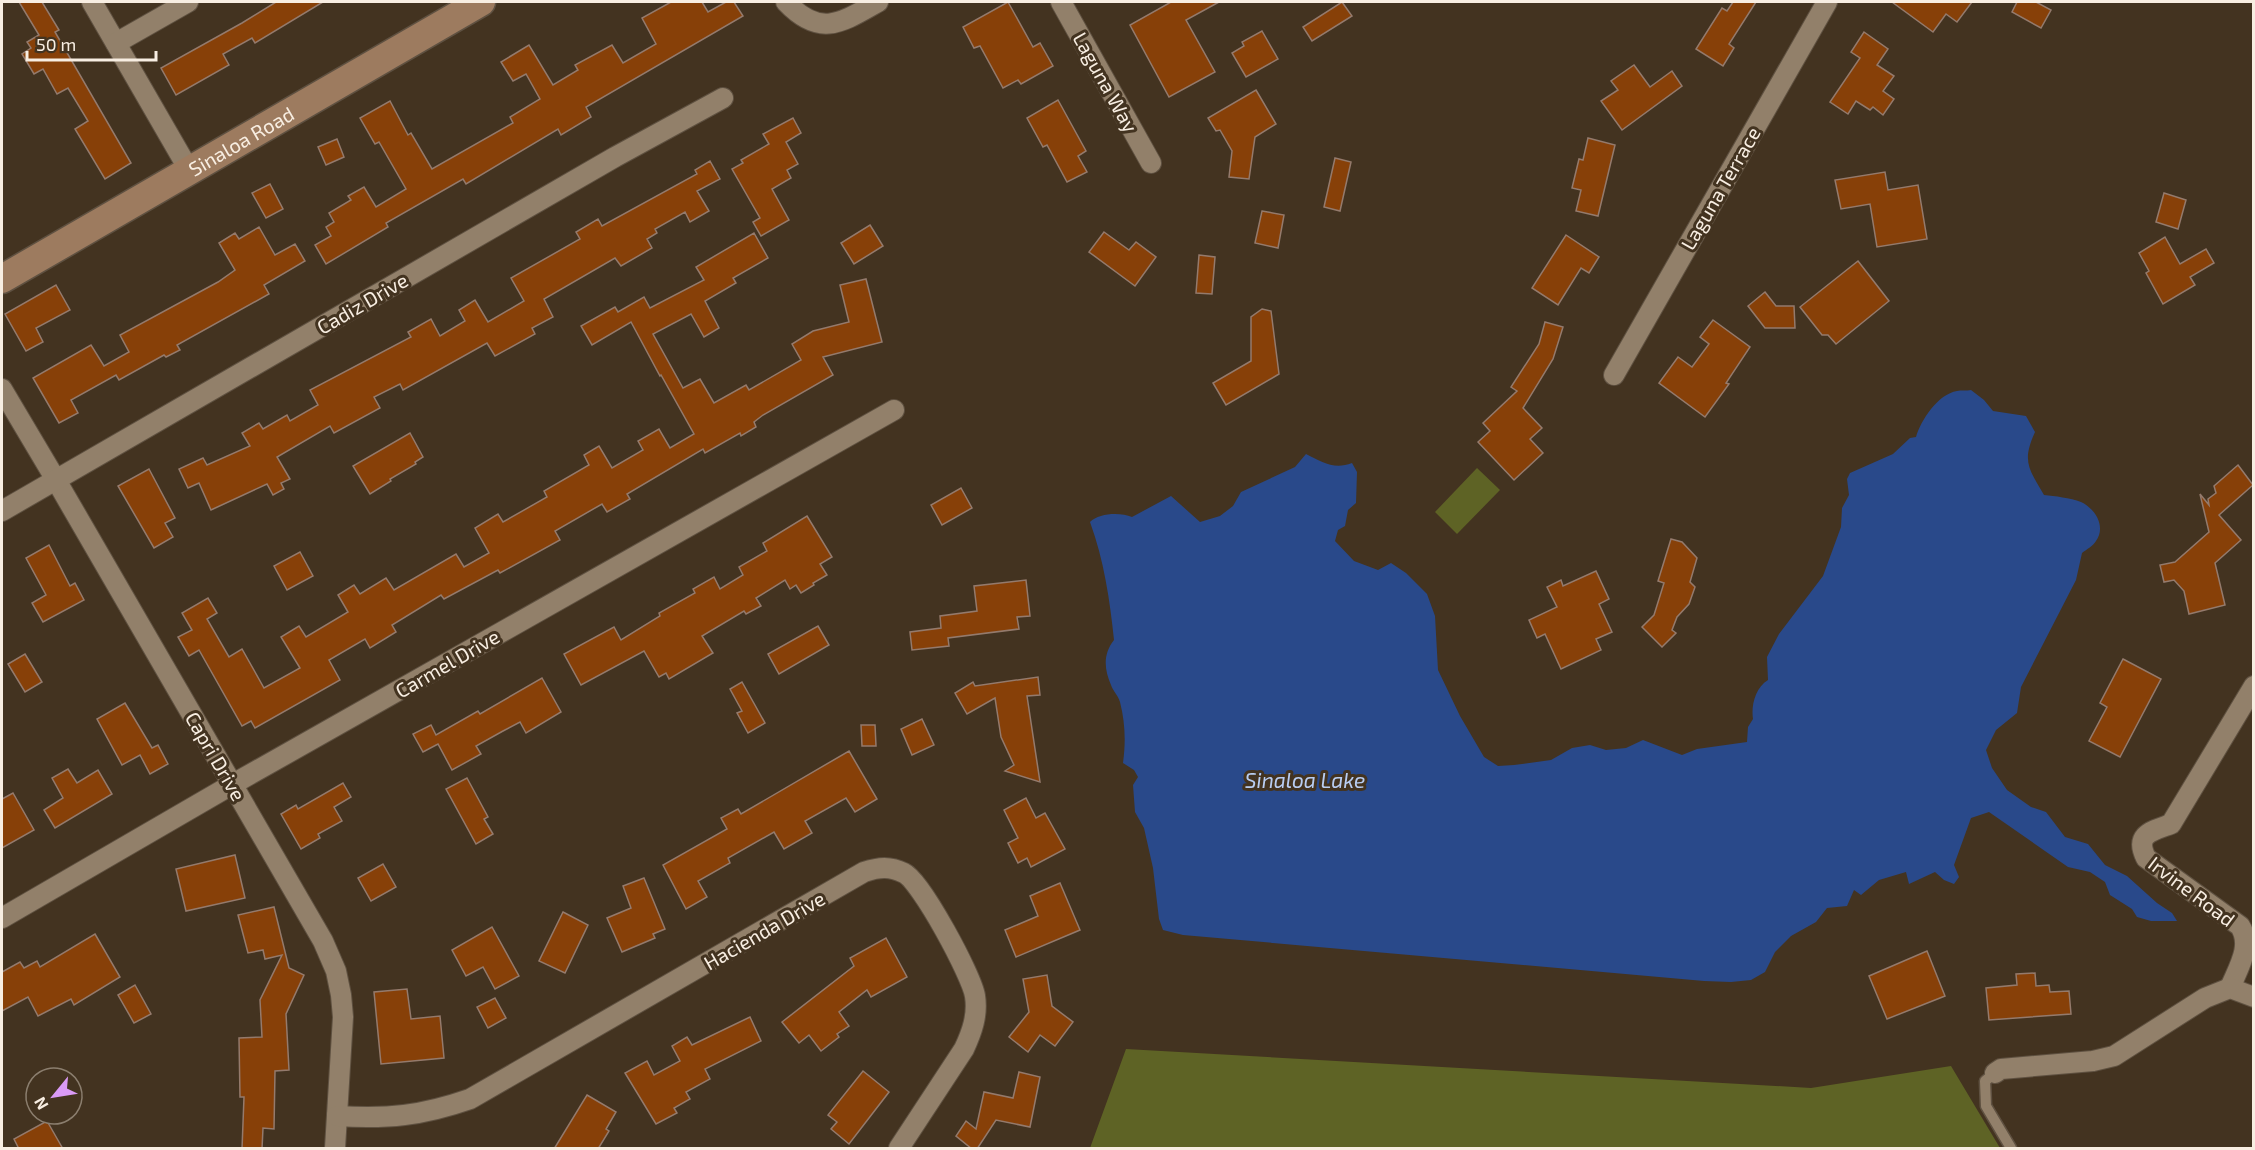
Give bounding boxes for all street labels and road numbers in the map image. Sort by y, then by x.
street label: Laguna Way [1069,28,1144,137]
street label: Sinaloa Road [184,101,298,181]
street label: Laguna Terrace [1675,122,1765,254]
street label: Cadiz Drive [312,267,412,339]
street label: Carmel Drive [391,624,503,702]
street label: Capri Drive [181,707,251,805]
street label: Irvine Road [2144,851,2240,931]
street label: Hacienda Drive [699,886,829,974]

